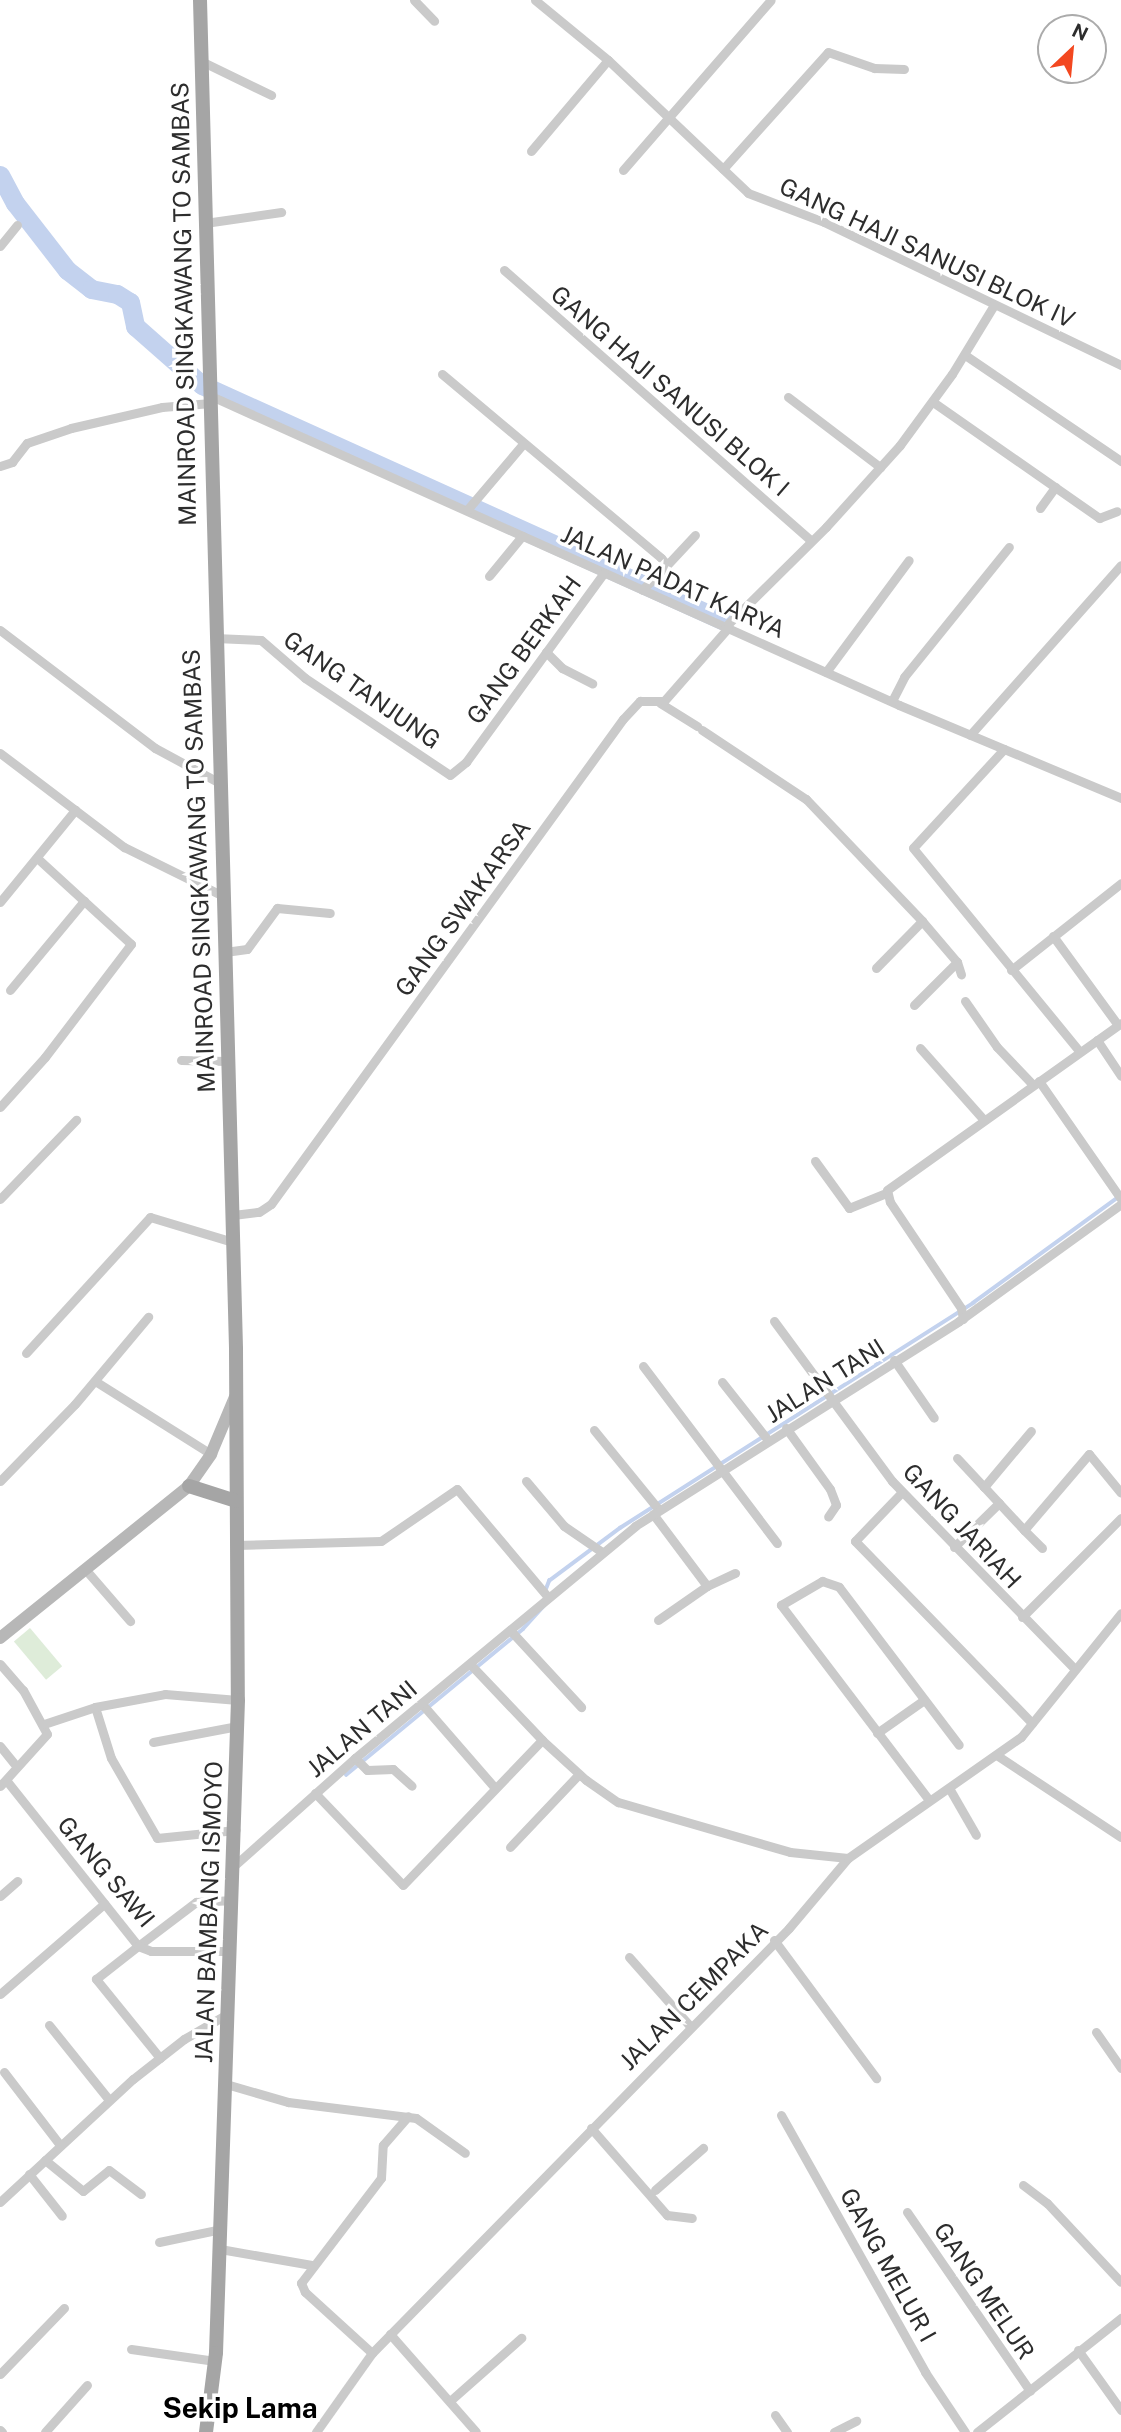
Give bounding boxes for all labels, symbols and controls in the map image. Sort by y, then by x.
north arrow [1037,14,1107,84]
text: N [1069,19,1092,45]
street label: MAINROAD SINGKAWANG TO SAMBAS [166,82,202,526]
street label: GANG HAJI SANUSI BLOK IV [775,172,1079,334]
street label: GANG HAJI SANUSI BLOK I [545,280,795,502]
street label: JALAN PADAT KARYA [557,520,789,644]
street label: GANG BERKAH [461,570,587,730]
street label: GANG TANJUNG [278,625,446,755]
street label: MAINROAD SINGKAWANG TO SAMBAS [177,649,221,1093]
street label: GANG SWAKARSA [389,814,537,1002]
street label: JALAN TANI [760,1333,890,1429]
street label: GANG JARIAH [897,1458,1027,1594]
street label: JALAN TANI [301,1675,423,1783]
street label: JALAN BAMBANG ISMOYO [189,1761,229,2063]
street label: GANG SAWI [51,1811,161,1933]
street label: JALAN CEMPAKA [614,1916,774,2076]
street label: GANG MELUR I [834,2183,942,2347]
street label: GANG MELUR [928,2217,1040,2365]
district label: Sekip Lama [162,2391,318,2425]

